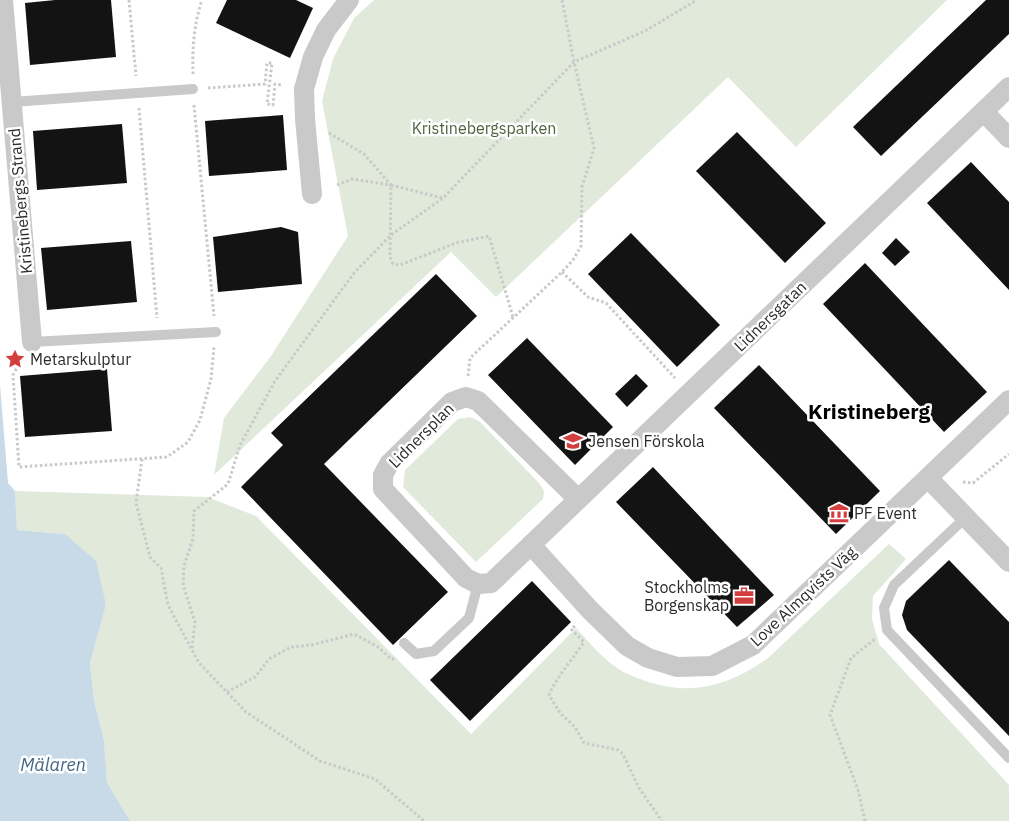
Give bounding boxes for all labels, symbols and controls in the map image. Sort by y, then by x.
park label: Kristinebergsparken [412,118,556,138]
street label: Kristinebergs Strand [4,127,36,275]
street label: Lidnersgatan [730,277,810,355]
place icon: Metarskulptur [4,348,26,370]
place label: Metarskulptur [30,349,131,369]
district label: Kristineberg [808,397,930,425]
street label: Lidnersplan [384,398,458,472]
school or university icon: Jensen Förskola [562,430,584,452]
place label: Jensen Förskola [588,431,705,451]
museum icon: PF Event [828,502,850,524]
place label: PF Event [854,503,917,523]
street label: Love Almqvists Väg [746,541,861,650]
place label: Stockholms Borgenskap [644,577,729,615]
office icon: Stockholms Borgenskap [733,585,755,607]
water label: Mälaren [20,753,86,776]

